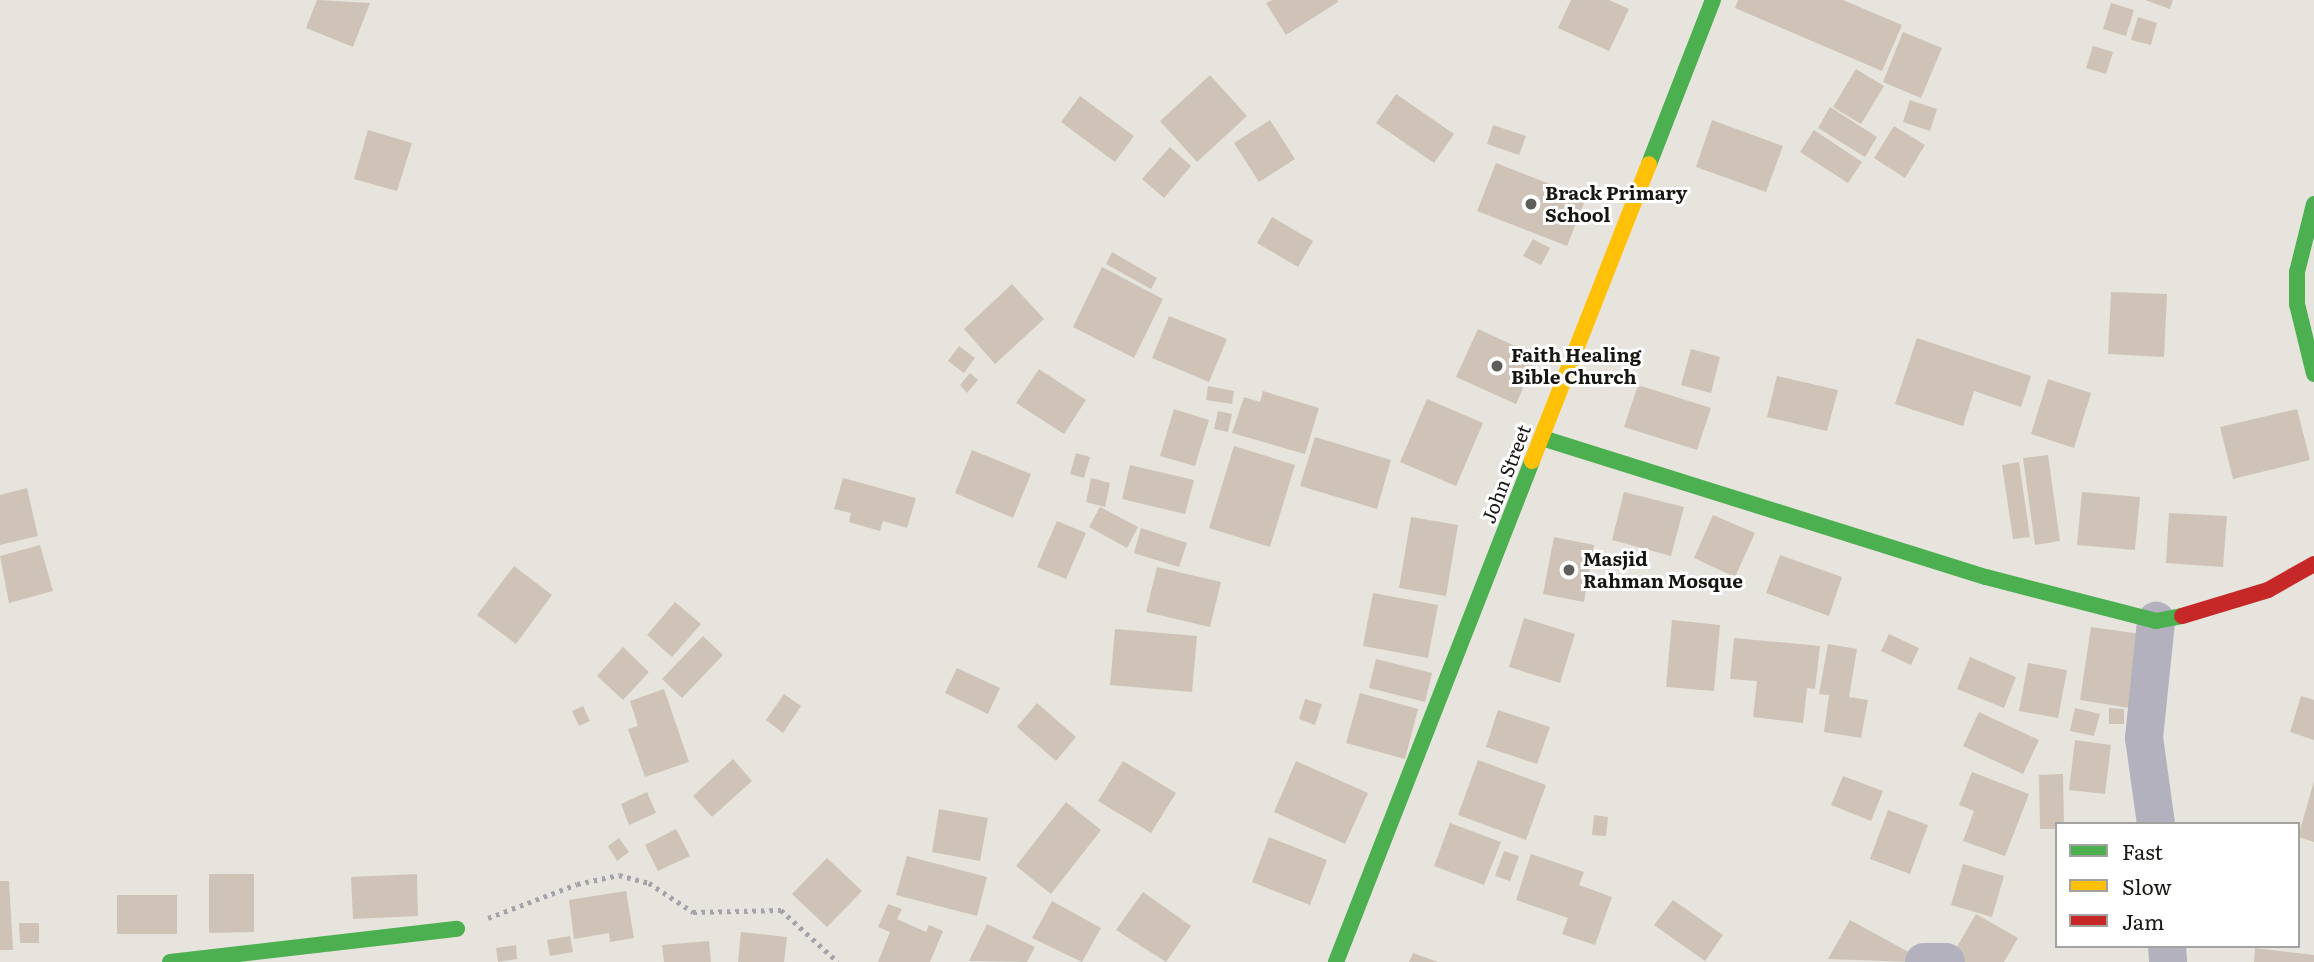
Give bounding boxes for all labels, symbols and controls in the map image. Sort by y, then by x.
place label: Brack Primary School [1545,182,1687,226]
marker: Brack Primary School [1523,196,1539,212]
place label: Faith Healing Bible Church [1511,344,1641,388]
marker: Faith Healing Bible Church [1489,358,1505,374]
street label: John Street [1477,421,1535,527]
place label: Masjid Rahman Mosque [1583,548,1743,592]
marker: Masjid Rahman Mosque [1561,562,1577,578]
legend [2055,822,2300,948]
text: Fast [2122,835,2163,866]
text: Slow [2122,870,2172,901]
text: Jam [2122,905,2164,936]

